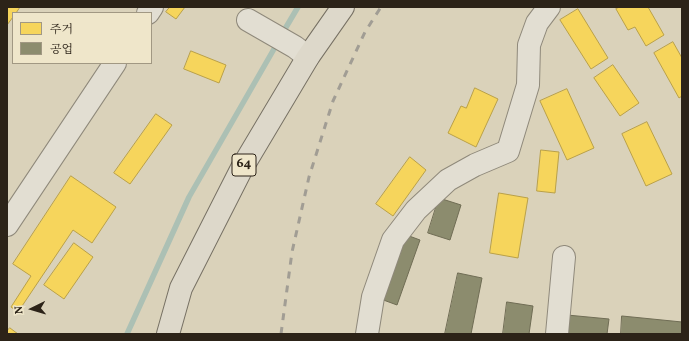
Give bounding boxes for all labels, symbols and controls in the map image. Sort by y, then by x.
legend [12,12,152,64]
text: 주거 [50,22,73,38]
text: 공업 [50,42,73,58]
road number: 64 [232,154,256,176]
north arrow [12,289,52,329]
text: N [12,305,27,315]

